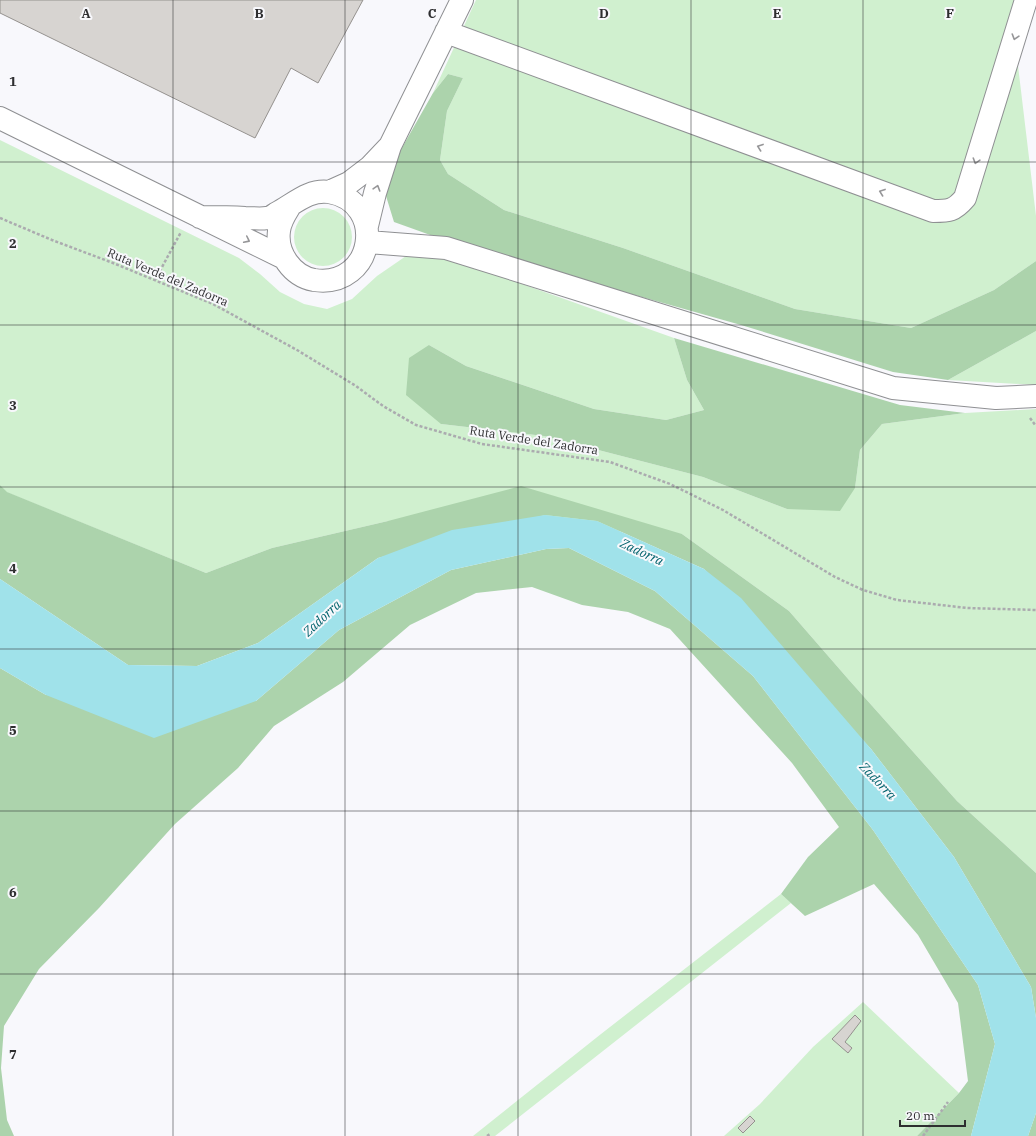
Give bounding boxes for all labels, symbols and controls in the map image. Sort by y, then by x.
text: A [81,5,91,22]
text: B [254,5,264,22]
text: C [428,5,437,22]
text: D [599,5,609,22]
text: E [773,5,781,22]
text: F [946,5,954,22]
one-way arrow [1011,34,1019,41]
text: 1 [9,73,17,90]
one-way arrow [756,144,763,152]
one-way arrow [972,158,981,165]
one-way arrow [372,185,381,192]
one-way arrow [878,189,885,197]
text: 2 [9,235,17,252]
one-way arrow [243,235,251,243]
street label: Ruta Verde del Zadorra [105,245,231,309]
text: 3 [9,397,17,414]
street label: Ruta Verde del Zadorra [469,422,600,458]
water label: Zadorra [617,534,666,569]
text: 4 [9,560,17,577]
water label: Zadorra [299,596,345,641]
text: 5 [9,722,17,739]
water label: Zadorra [855,758,900,803]
text: 6 [9,884,17,901]
text: 7 [9,1046,17,1063]
scale bar [900,1102,965,1128]
text: 20 m [906,1108,935,1123]

